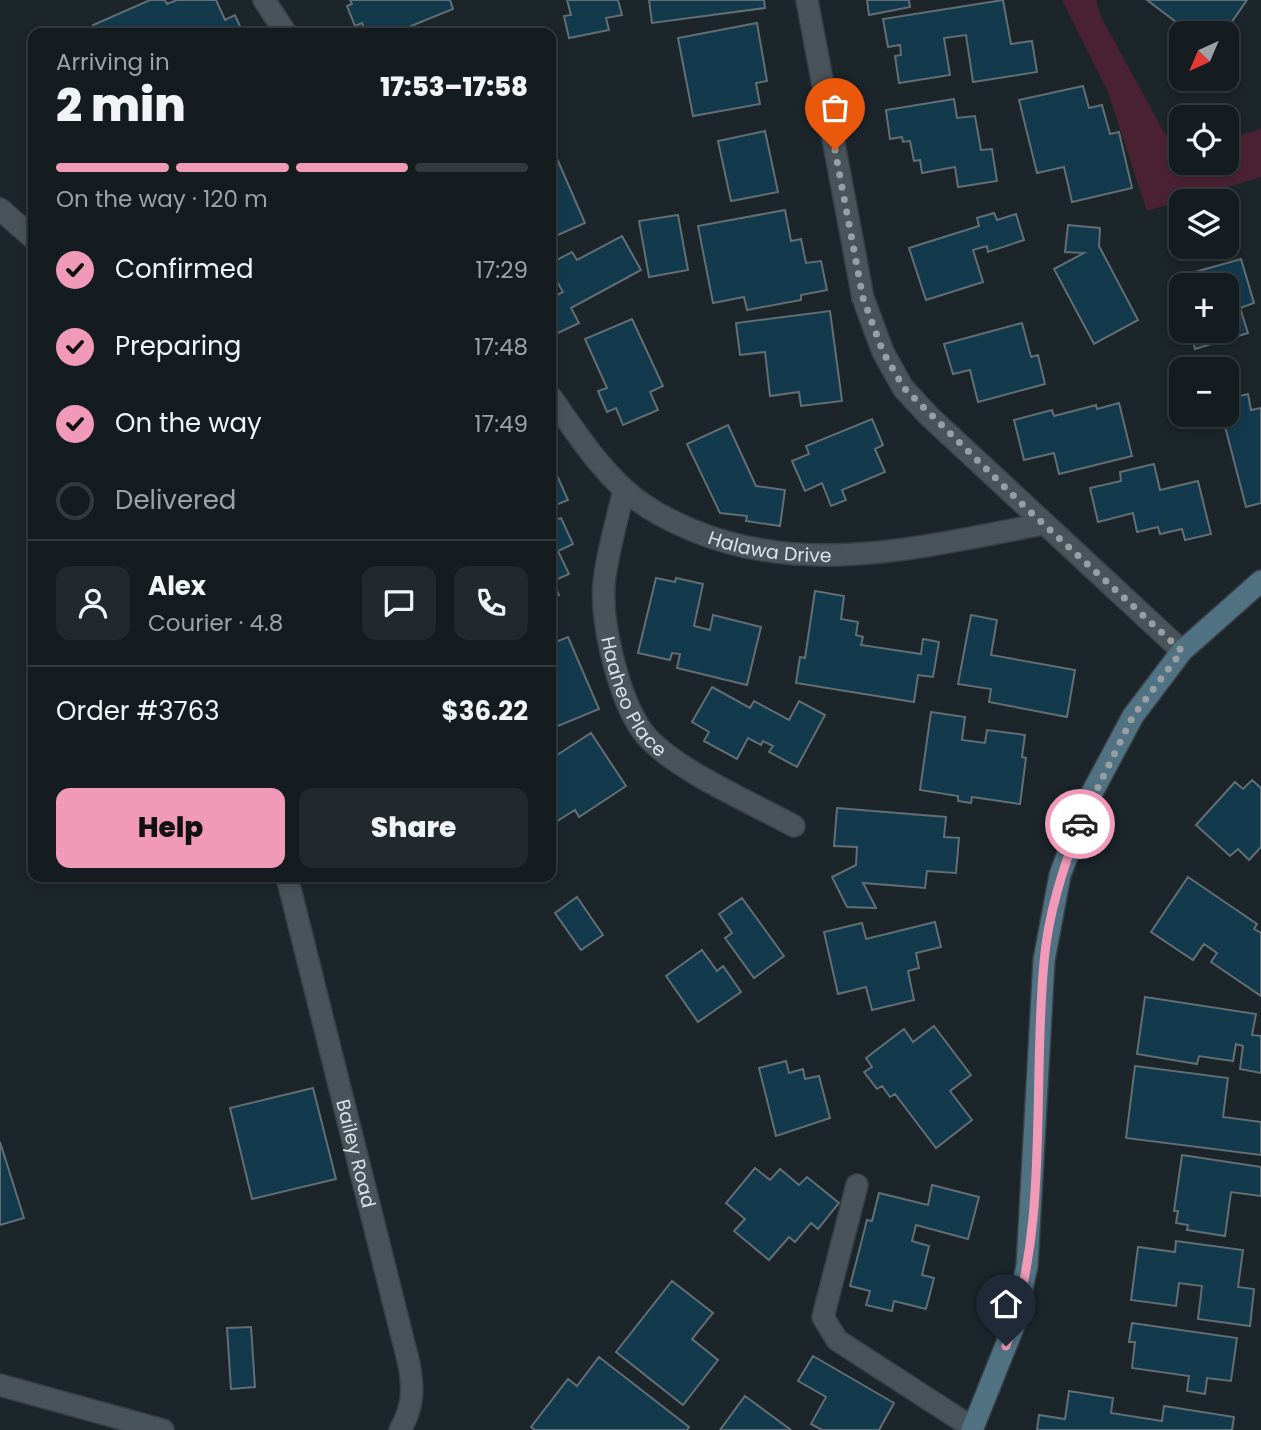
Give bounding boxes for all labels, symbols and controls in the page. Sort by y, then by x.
north arrow [1169,21,1239,91]
map controls [1169,21,1239,427]
text: Arriving in [56,46,170,78]
text: 17:53–17:58 [380,69,528,105]
text: 2 min [56,73,186,137]
pin [805,78,865,150]
icon: bag [816,89,854,127]
button: locate [1169,105,1239,175]
text: On the way · 120 m [56,183,268,215]
button: layers [1169,189,1239,259]
icon: check [56,251,94,289]
text: Confirmed [115,251,253,287]
text: 17:29 [475,254,528,286]
button: + [1169,273,1239,343]
icon: check [56,328,94,366]
text: Preparing [115,328,241,364]
text: 17:48 [474,331,528,363]
button: − [1169,357,1239,427]
icon: check [56,405,94,443]
text: On the way [115,405,262,441]
text: 17:49 [474,408,528,440]
text: Delivered [115,482,236,518]
street label: Halawa Drive [705,524,832,569]
button: person [56,566,130,640]
button: chat [362,566,436,640]
button: phone [454,566,528,640]
text: Alex [148,568,206,604]
text: Courier · 4.8 [148,607,283,639]
street label: Haaheo Place [594,634,672,763]
text: Order #3763 [56,693,220,729]
text: $36.22 [442,693,528,729]
button: Help [56,788,285,868]
button: Share [299,788,528,868]
courier [1045,789,1115,859]
icon: car [1061,805,1099,843]
street label: Bailey Road [329,1097,382,1211]
pin [976,1274,1036,1346]
icon: home [987,1285,1025,1323]

